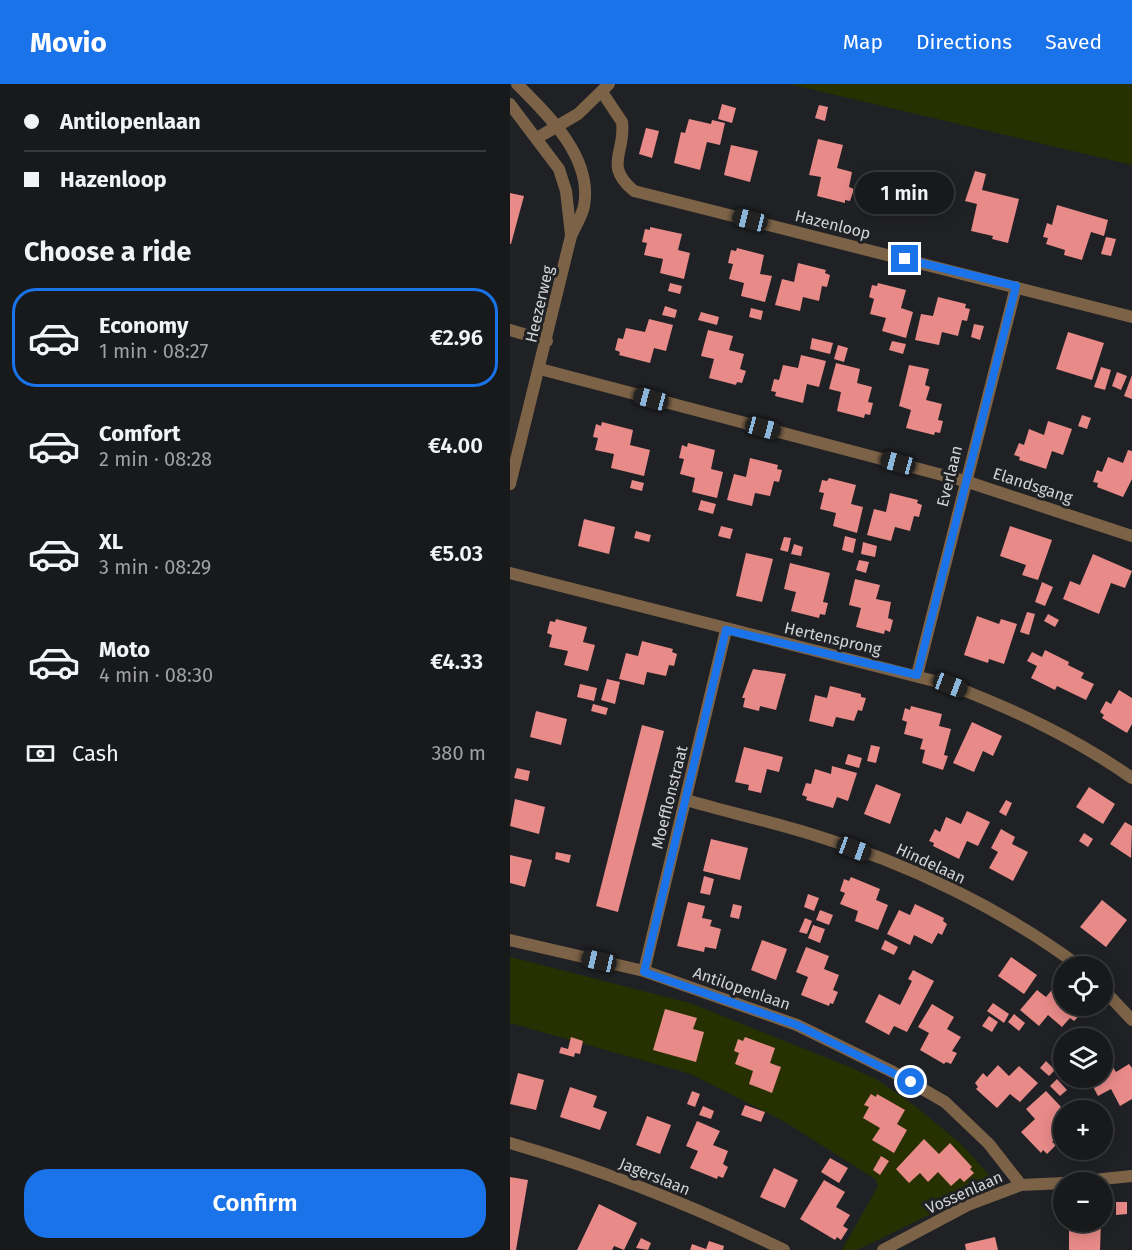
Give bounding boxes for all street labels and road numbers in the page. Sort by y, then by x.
street label: Hazenloop [793,206,873,243]
street label: Heezerweg [521,263,558,344]
street label: Everlaan [933,444,966,509]
street label: Elandsgang [991,464,1076,507]
street label: Hertensprong [782,618,884,659]
street label: Moefflonstraat [647,743,692,851]
street label: Hindelaan [893,839,969,888]
street label: Antilopenlaan [691,963,793,1014]
street label: Jagerslaan [617,1154,693,1199]
street label: Vossenlaan [923,1167,1006,1218]

